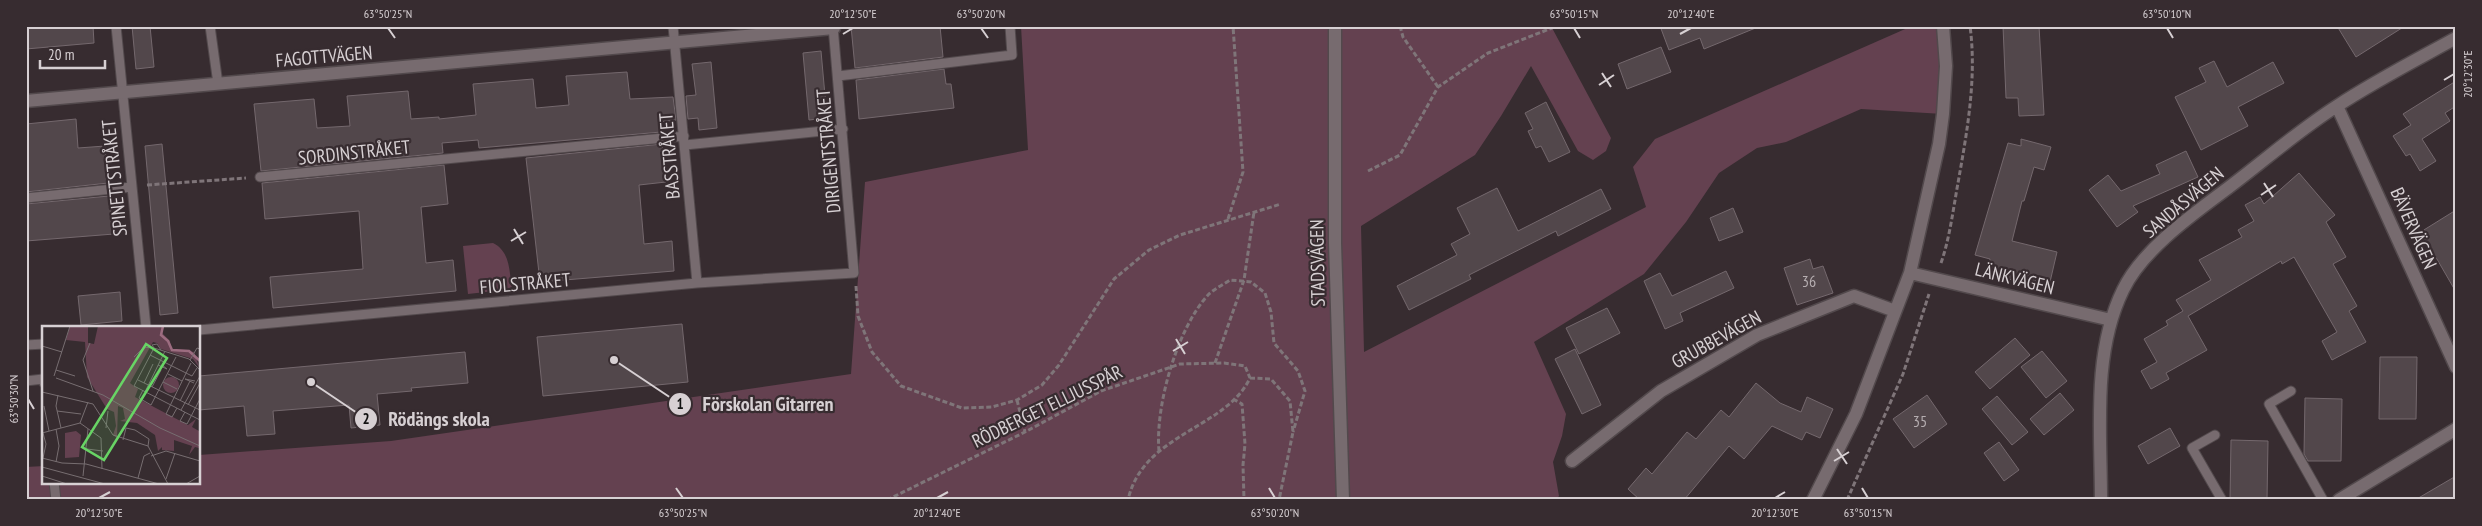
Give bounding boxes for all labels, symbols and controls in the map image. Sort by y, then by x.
text: 63°50'25"N [364,6,412,21]
text: 20°12'50"E [829,6,877,21]
text: 63°50'20"N [957,6,1005,21]
text: 63°50'15"N [1550,6,1598,21]
text: 20°12'40"E [1667,6,1715,21]
text: 63°50'10"N [2143,6,2191,21]
scale bar [40,38,105,70]
street label: FAGOTTVÄGEN [275,40,373,72]
text: 20 m [48,45,74,64]
text: 20°12'30"E [2460,50,2475,98]
street label: DIRIGENTSTRÅKET [811,87,845,214]
street label: BASSTRÅKET [653,111,685,200]
street label: SPINETTSTRÅKET [96,118,132,238]
street label: SORDINSTRÅKET [297,134,412,170]
street label: SANDÅSVÄGEN [2138,161,2228,243]
street label: BÄVERVÄGEN [2385,183,2443,273]
street label: STADSVÄGEN [1304,219,1330,307]
street label: LÄNKVÄGEN [1973,257,2057,299]
street label: FIOLSTRÅKET [479,267,572,299]
house number: 36 [1802,271,1816,291]
street label: GRUBBEVÄGEN [1667,305,1765,373]
inset map [42,326,200,484]
street label: RÖDBERGET ELLJUSSPÅR [968,359,1126,453]
text: 63°50'30"N [6,375,21,423]
callout: Förskolan Gitarren [667,387,844,422]
text: Förskolan Gitarren [703,391,833,417]
text: 1 [676,394,684,413]
callout: Rödängs skola [354,401,500,436]
text: Rödängs skola [388,406,490,432]
text: 2 [362,409,370,428]
house number: 35 [1913,411,1927,431]
text: 20°12'50"E [75,505,123,520]
text: 63°50'25"N [659,505,707,520]
text: 20°12'40"E [913,505,961,520]
text: 63°50'20"N [1251,505,1299,520]
text: 20°12'30"E [1751,505,1799,520]
text: 63°50'15"N [1844,505,1892,520]

